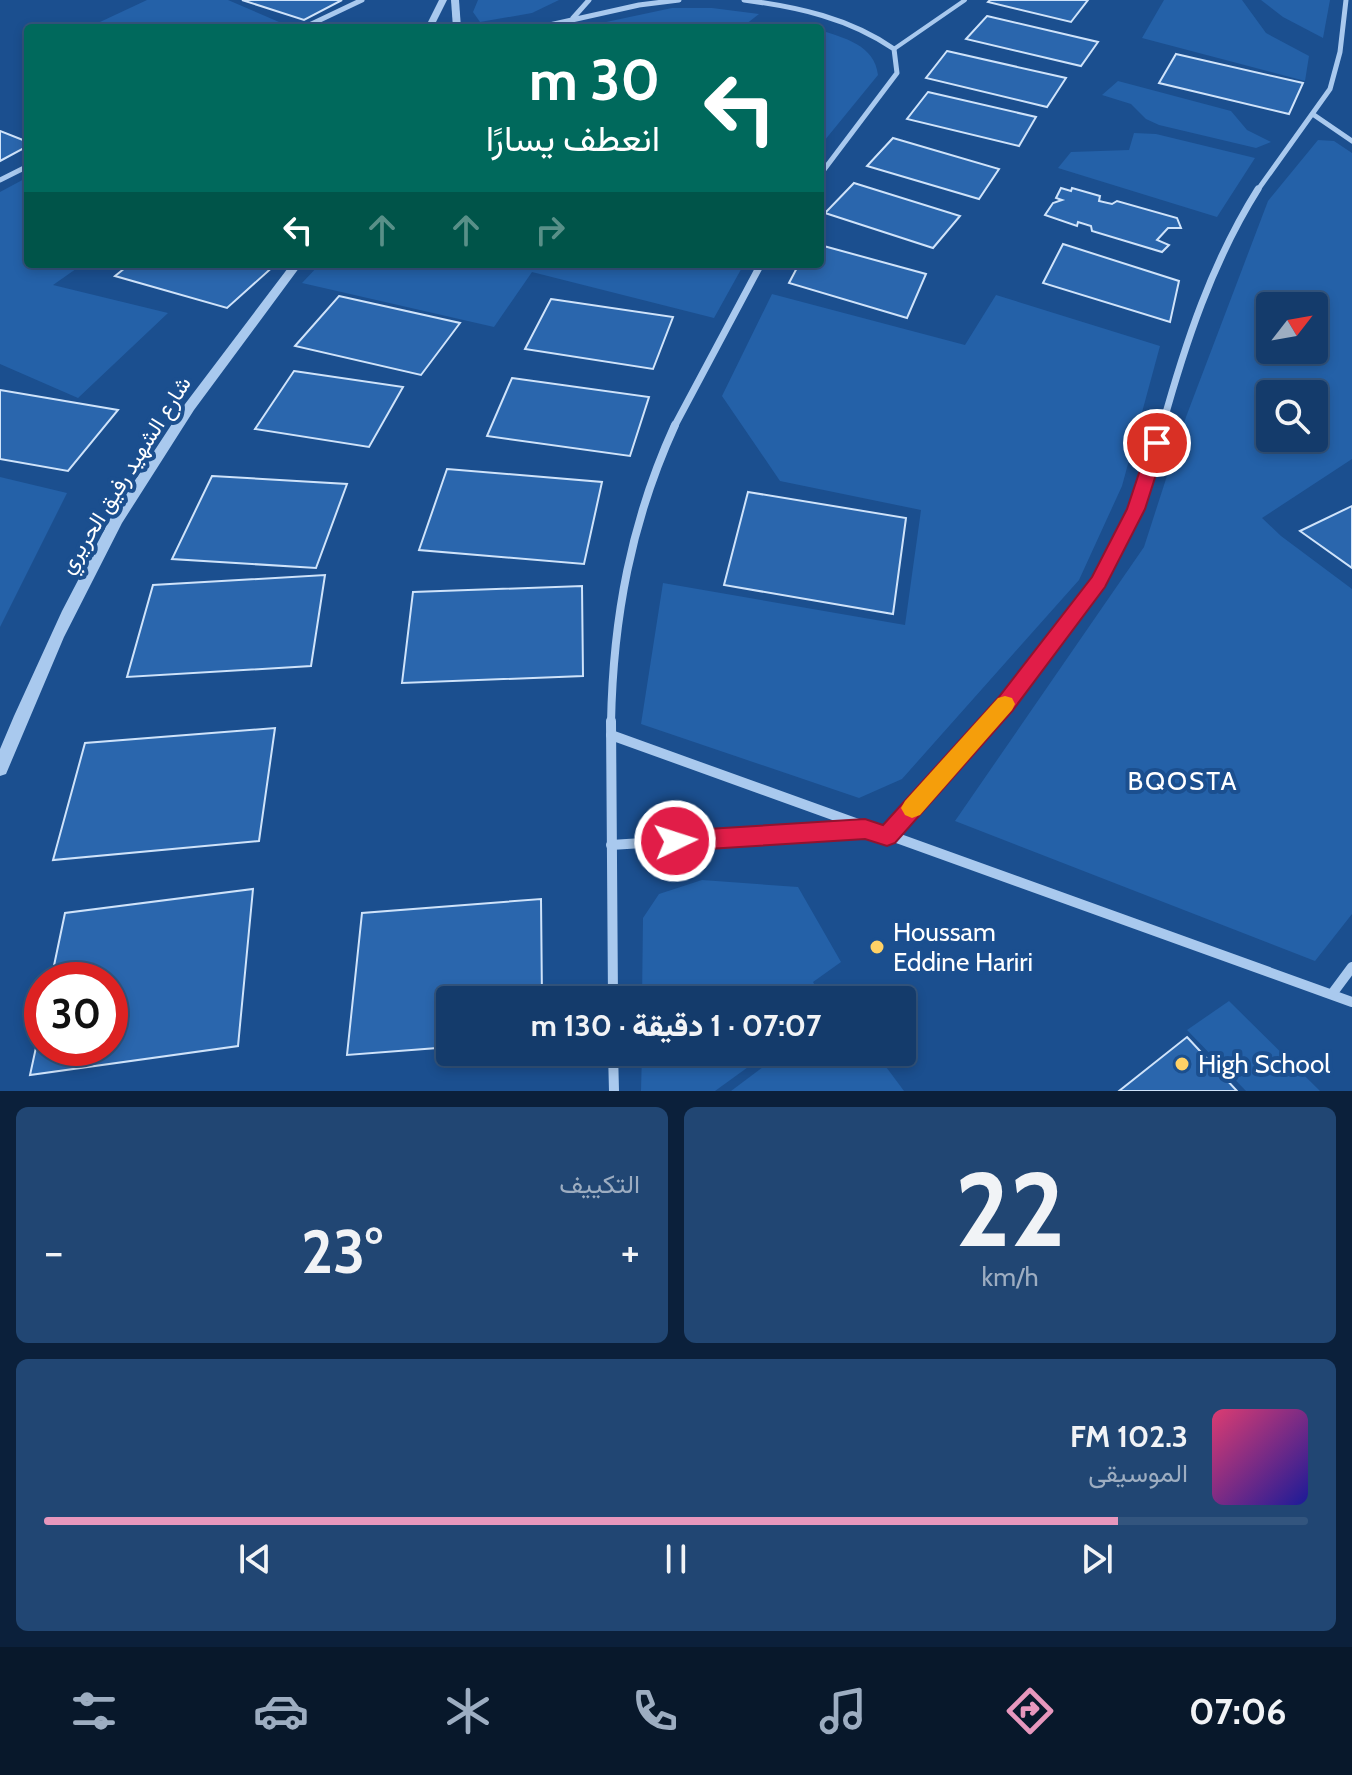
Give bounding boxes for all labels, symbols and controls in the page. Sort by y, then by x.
text: 30 m [529,46,660,114]
icon: left [688,56,792,160]
text: انعطف يسارًا [486,116,660,160]
icon: left [276,208,320,252]
icon: ahead [360,208,404,252]
icon: ahead [444,208,488,252]
icon: right [528,208,572,252]
north arrow [1256,292,1328,364]
map controls [1256,292,1328,452]
street label: شارع الشهيد رفيق الحريري [53,371,201,581]
button: search [1256,380,1328,452]
pin [1123,409,1191,477]
icon: arrive [1135,421,1179,465]
district label: BQOSTA [1127,765,1239,797]
position arrow [633,799,717,883]
place label: Houssam Eddine Hariri [893,916,1033,978]
marker: Houssam Eddine Hariri [868,938,886,956]
speed limit sign: 30 [24,962,128,1066]
text: 07:07 · 1 دقيقة · 130 m [531,1007,821,1044]
place label: High School [1198,1048,1330,1080]
marker: High School [1173,1055,1191,1073]
text: 22 [955,1146,1065,1272]
text: التكييف [559,1168,640,1200]
text: 23° [301,1215,383,1288]
text: − [44,1225,63,1278]
text: + [621,1225,640,1278]
text: km/h [982,1261,1038,1293]
text: 102.3 FM [1070,1418,1188,1455]
text: الموسيقى [1088,1457,1188,1489]
icon: previous [233,1537,277,1581]
icon: pause [654,1537,698,1581]
icon: next [1075,1537,1119,1581]
icon: filters [66,1683,122,1739]
icon: car [253,1683,309,1739]
icon: climate [440,1683,496,1739]
icon: phone [627,1683,683,1739]
icon: music [815,1683,871,1739]
icon: directions [1002,1683,1058,1739]
text: 07:06 [1189,1689,1286,1733]

